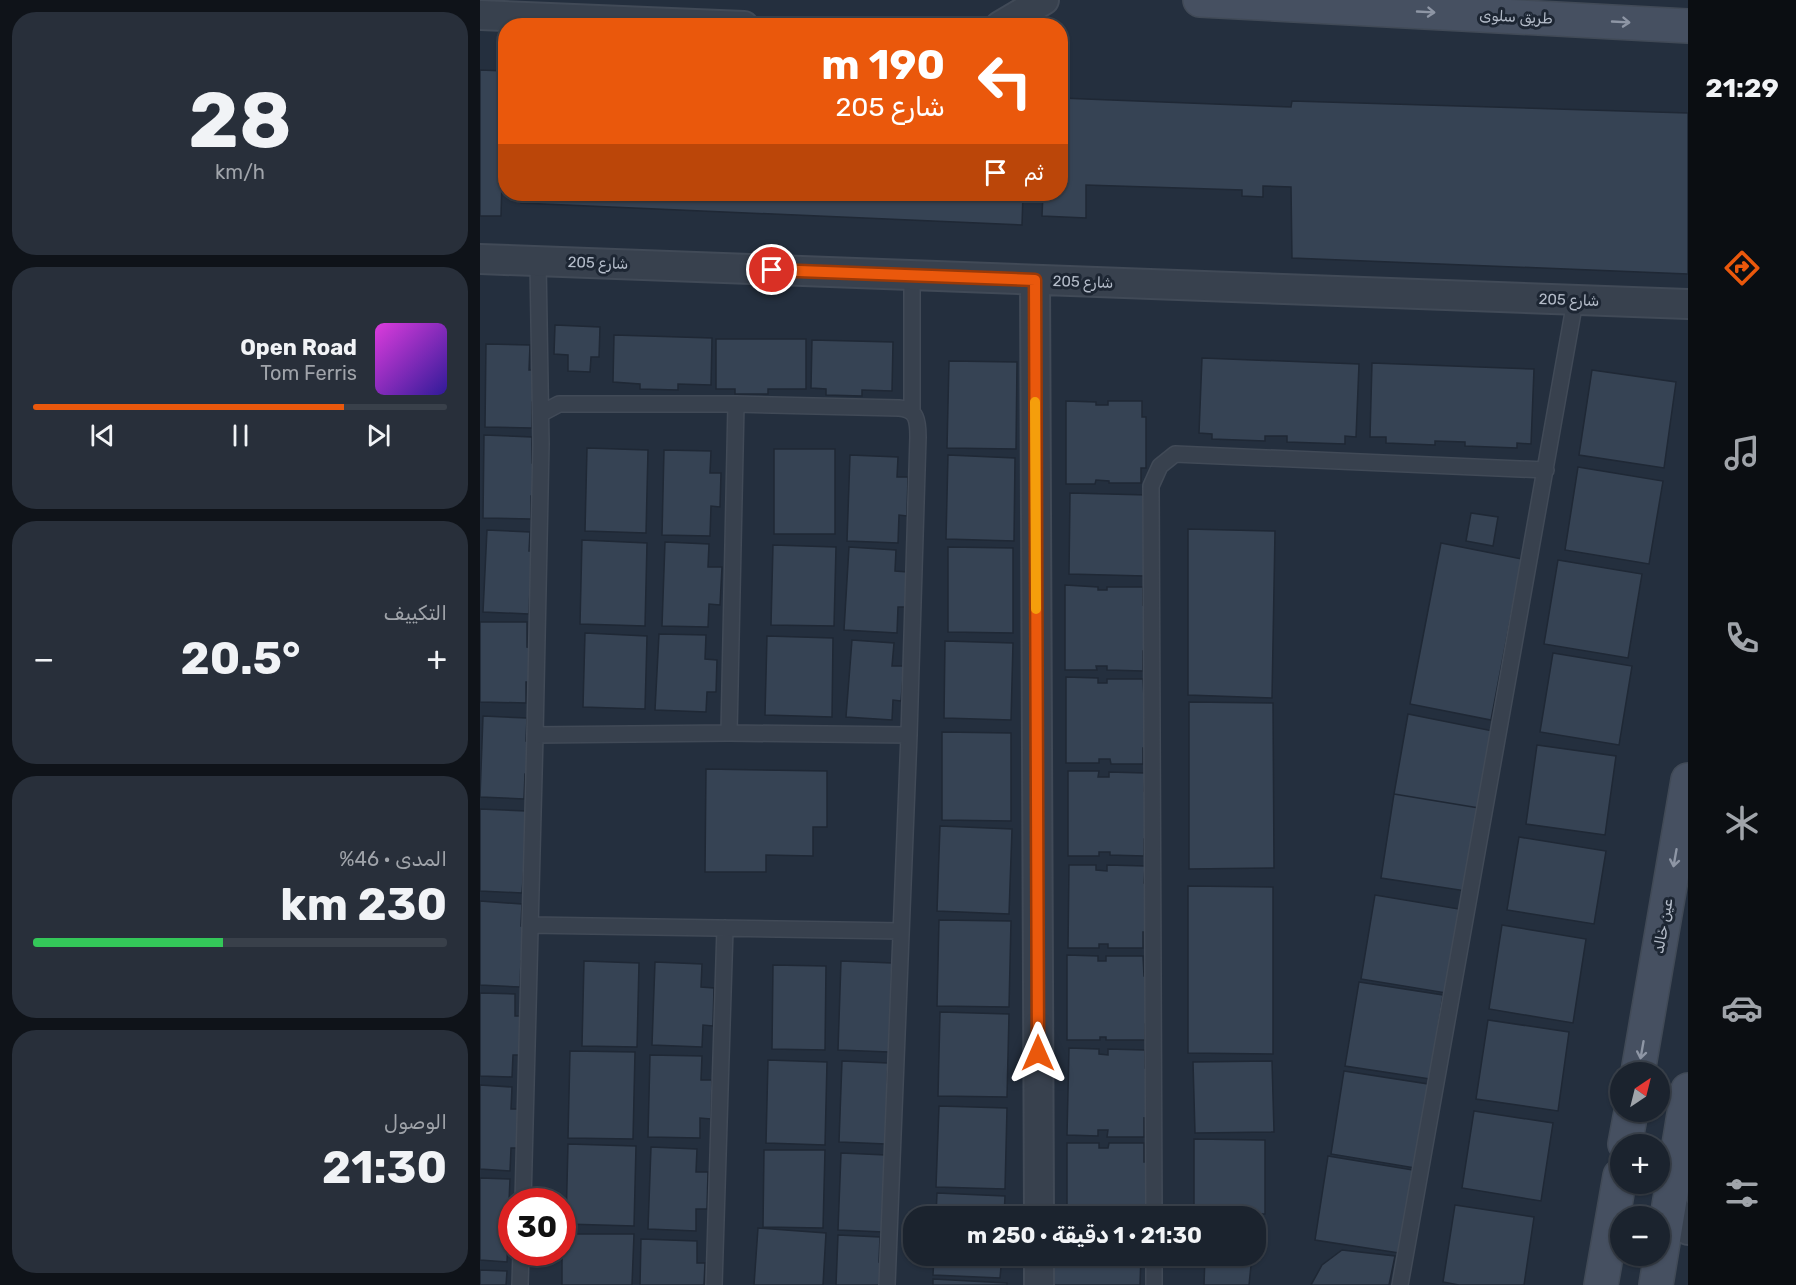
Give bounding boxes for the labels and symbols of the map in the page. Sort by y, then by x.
street label: طريق سلوى [1479,6,1553,28]
one-way arrow [1416,7,1436,18]
one-way arrow [1610,17,1630,28]
pin [746,244,797,295]
street label: شارع 205 [567,253,629,275]
street label: شارع 205 [1052,272,1114,294]
street label: شارع 205 [1538,290,1600,312]
one-way arrow [1669,848,1680,868]
street label: عين خالد [1649,897,1677,955]
position arrow [1006,1021,1070,1085]
one-way arrow [1636,1040,1647,1060]
north arrow [1610,1062,1670,1122]
speed limit sign: 30 [498,1188,576,1266]

